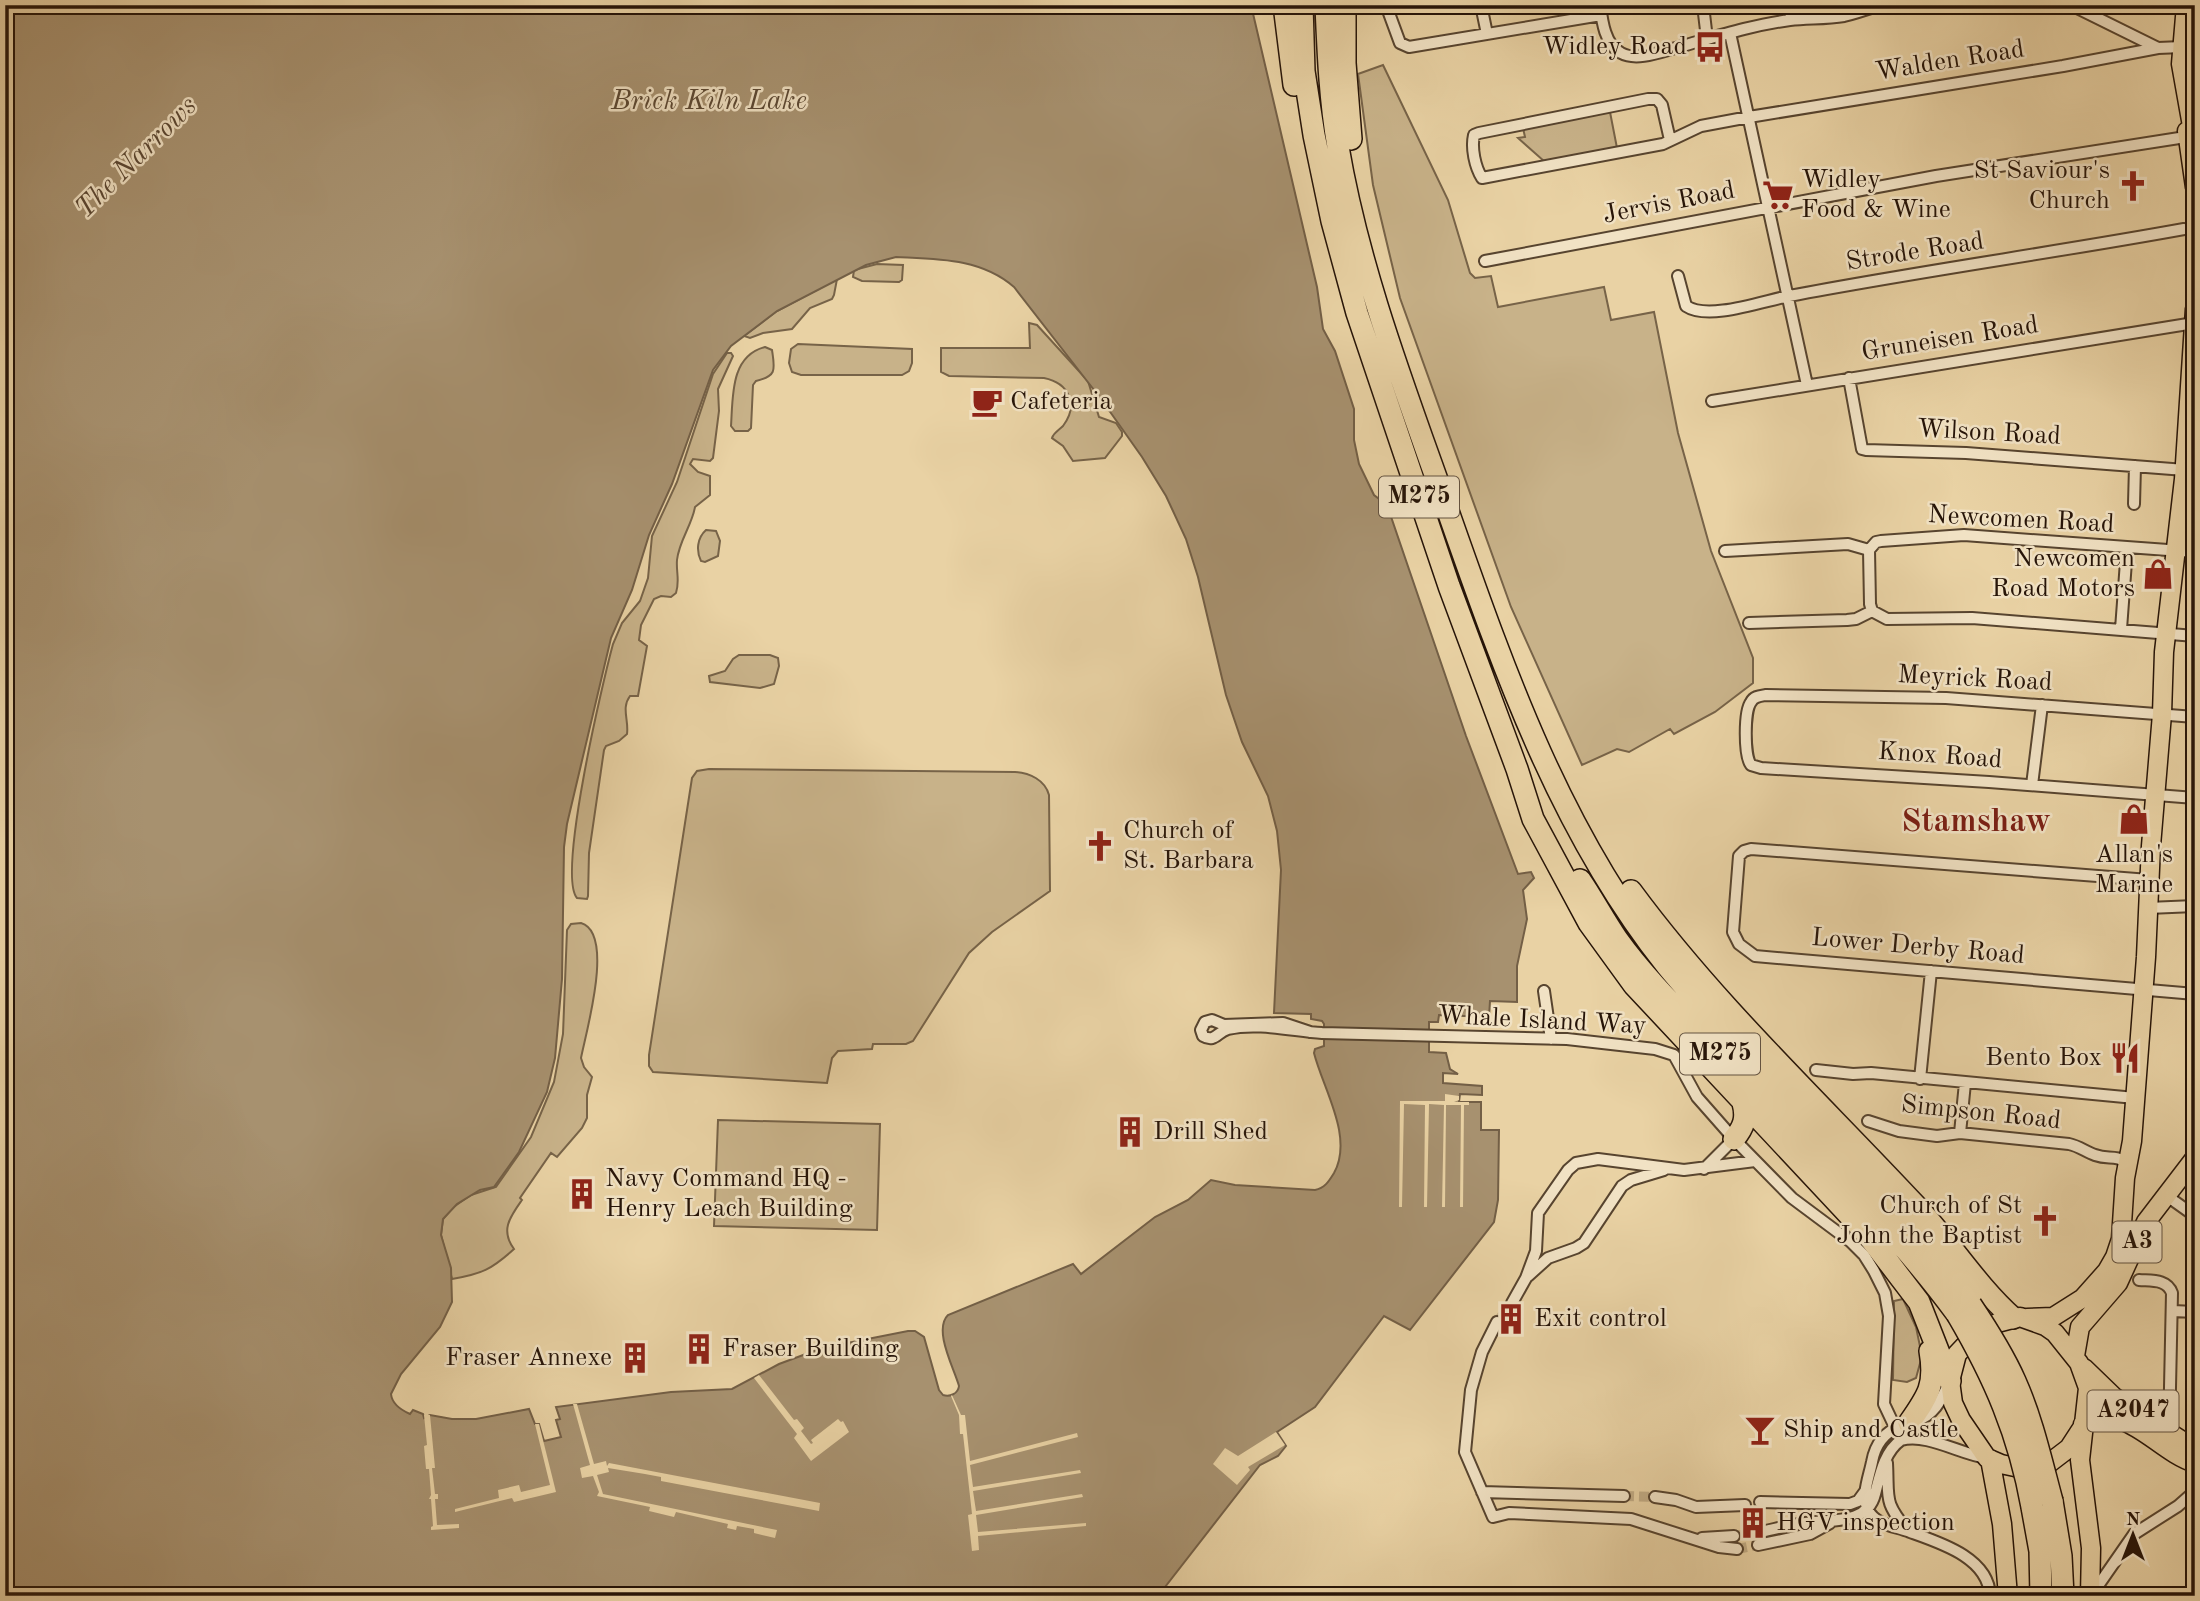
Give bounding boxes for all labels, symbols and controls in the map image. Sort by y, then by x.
bus stop icon: Widley Road [1693,30,1727,64]
place label: Widley Road [1542,34,1687,60]
street label: Walden Road [1874,36,2026,86]
water label: Brick Kiln Lake [610,88,807,116]
water label: The Narrows [71,92,203,224]
place label: St Saviour's Church [1974,158,2110,214]
place label: Widley Food & Wine [1801,167,1951,223]
church icon: St Saviour's Church [2116,169,2150,203]
street label: Jervis Road [1601,177,1737,229]
supermarket icon: Widley Food & Wine [1761,178,1795,212]
street label: Strode Road [1844,228,1986,276]
street label: Gruneisen Road [1860,312,2040,366]
cafe icon: Cafeteria [970,385,1004,419]
place label: Cafeteria [1010,389,1113,415]
street label: Wilson Road [1916,416,2062,450]
road number: M275 [1379,476,1459,518]
street label: Newcomen Road [1927,502,2115,538]
place label: Newcomen Road Motors [1991,546,2135,602]
shop icon: Newcomen Road Motors [2141,557,2175,591]
street label: Meyrick Road [1897,662,2053,696]
street label: Knox Road [1877,739,2003,773]
shop icon: Allan's Marine [2117,802,2151,836]
district label: Stamshaw [1901,806,2051,839]
place label: Church of St. Barbara [1123,818,1254,874]
church icon: Church of St. Barbara [1083,829,1117,863]
place label: Allan's Marine [2095,842,2173,898]
street label: Lower Derby Road [1810,925,2026,969]
street label: Whale Island Way [1437,1003,1647,1039]
road number: M275 [1680,1034,1760,1074]
restaurant icon: Bento Box [2108,1041,2142,1075]
place label: Bento Box [1985,1045,2102,1071]
street label: Simpson Road [1900,1092,2062,1134]
building icon: Drill Shed [1113,1115,1147,1149]
place label: Drill Shed [1153,1119,1268,1145]
place label: Navy Command HQ - Henry Leach Building [605,1166,853,1222]
building icon: Navy Command HQ - Henry Leach Building [565,1177,599,1211]
place label: Church of St John the Baptist [1836,1193,2022,1249]
church icon: Church of St John the Baptist [2028,1204,2062,1238]
road number: A3 [2112,1222,2162,1262]
building icon: Exit control [1494,1302,1528,1336]
place label: Exit control [1534,1306,1667,1332]
building icon: Fraser Building [682,1332,716,1366]
place label: Fraser Building [722,1336,899,1362]
building icon: Fraser Annexe [618,1341,652,1375]
place label: Fraser Annexe [445,1345,612,1371]
road number: A2047 [2088,1391,2178,1432]
bar icon: Ship and Castle [1743,1413,1777,1447]
place label: Ship and Castle [1783,1417,1958,1443]
north arrow [2098,1500,2168,1570]
building icon: HGV inspection [1736,1506,1770,1540]
place label: HGV inspection [1776,1510,1955,1536]
text: N [2126,1511,2141,1530]

